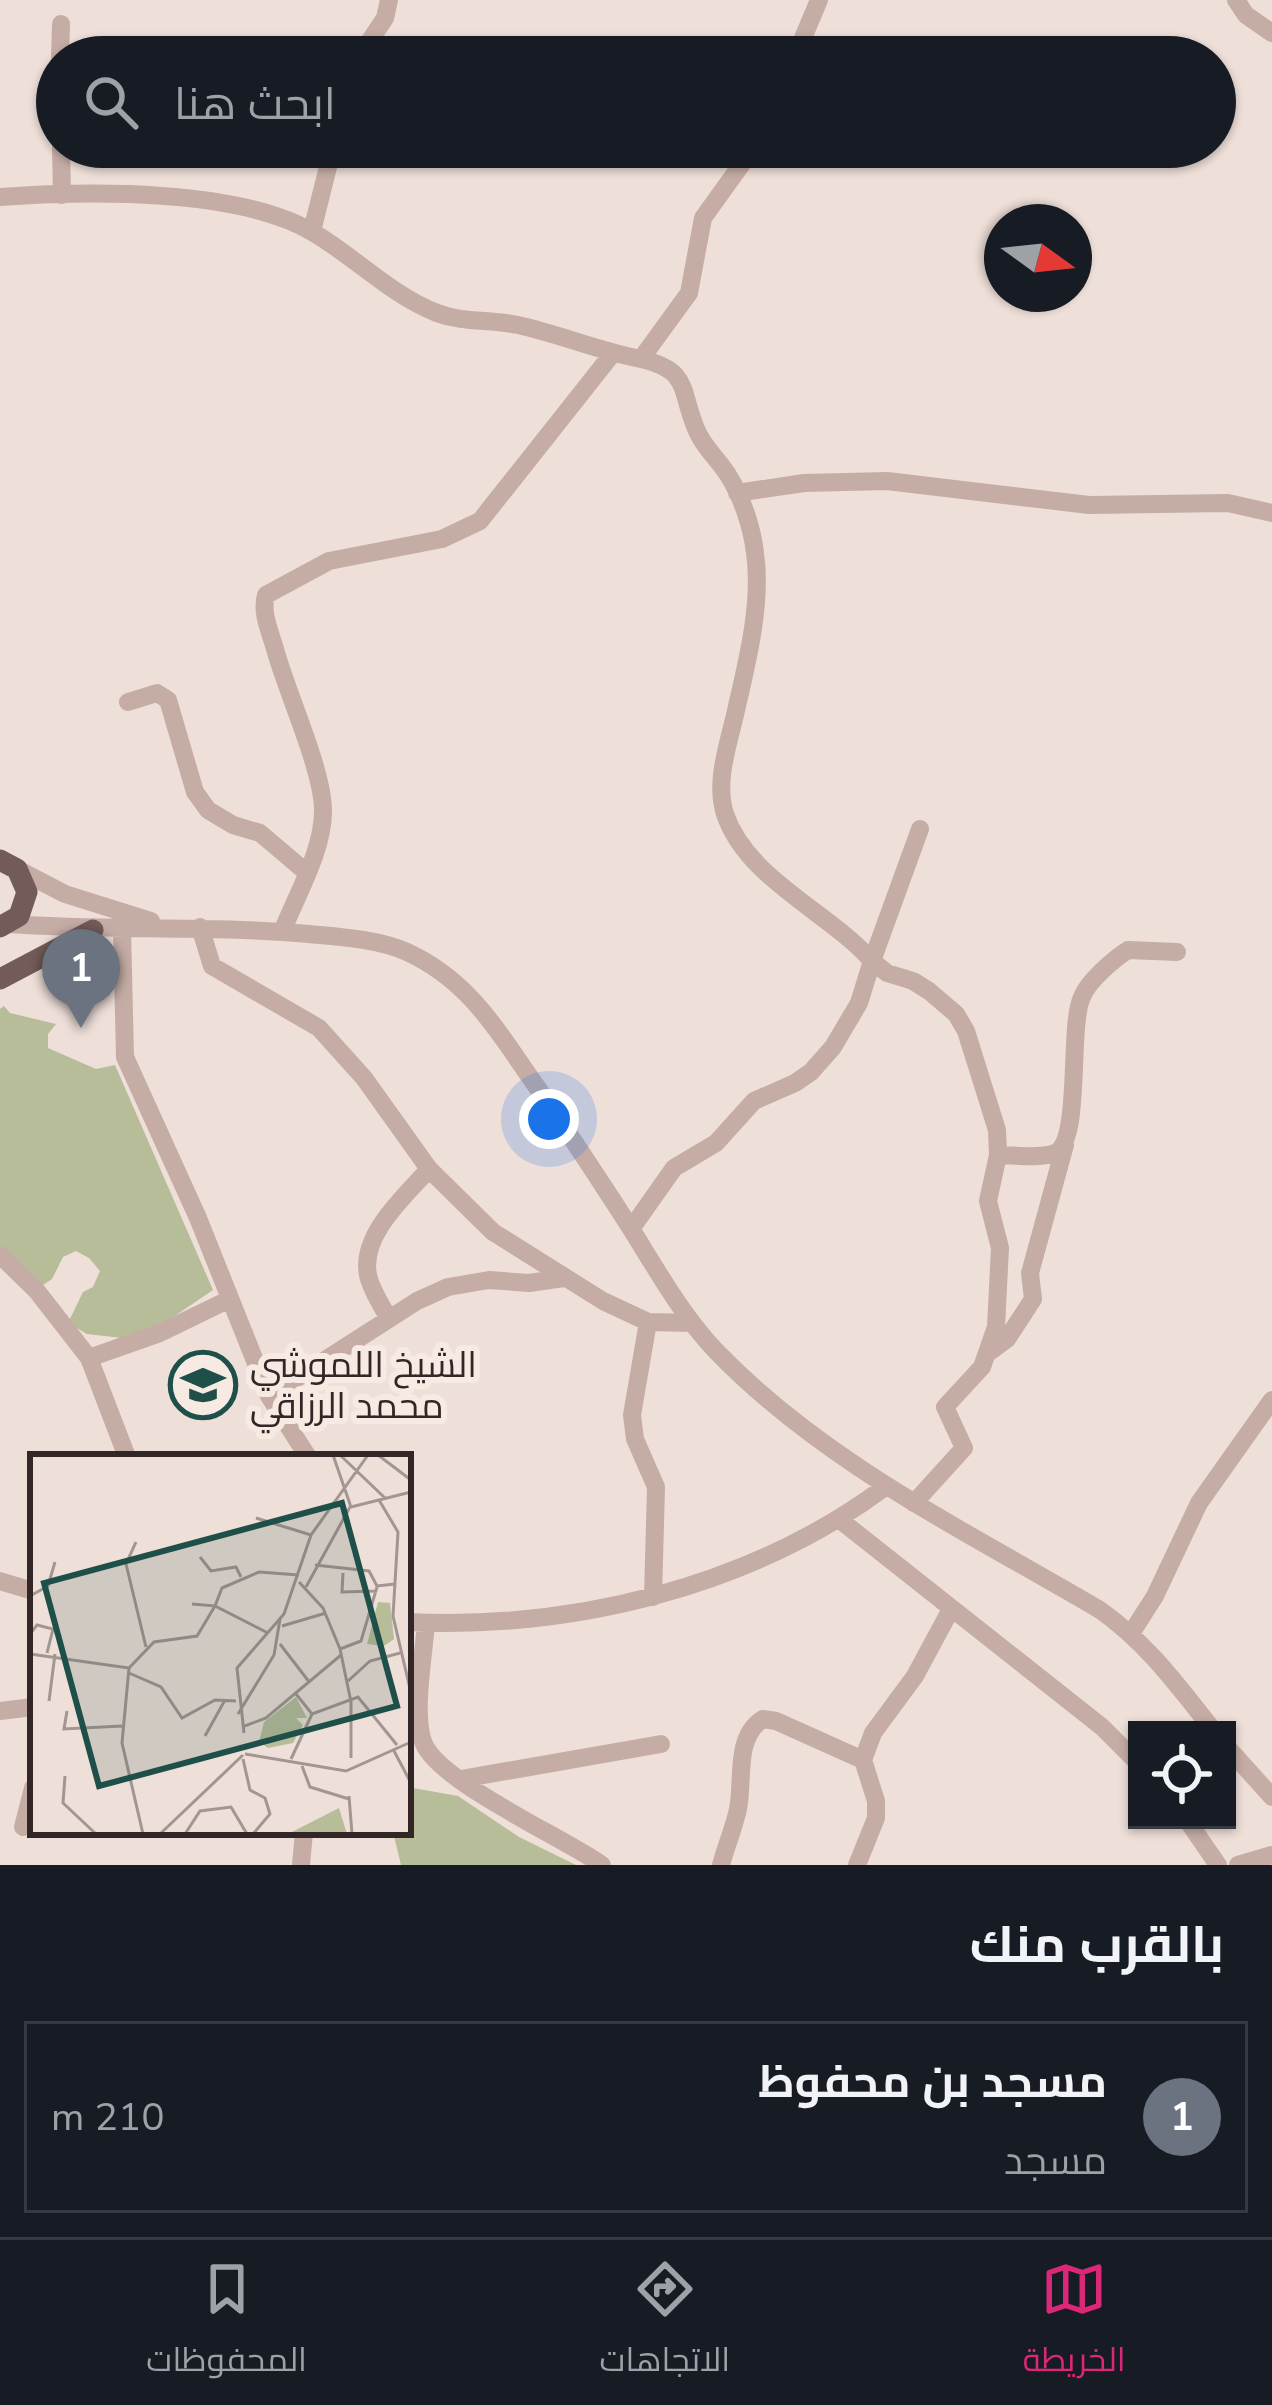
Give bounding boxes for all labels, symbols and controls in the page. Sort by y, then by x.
search box [36,36,1236,168]
icon: search [78,69,144,135]
text: ابحث هنا [174,74,336,135]
north arrow [984,204,1092,312]
pin: 1 [42,929,120,1028]
your location [519,1089,579,1149]
place label: الشيخ اللموشي محمد الرزاقي [250,1341,477,1434]
school or university icon: الشيخ اللموشي محمد الرزاقي [168,1350,238,1420]
inset map [30,1454,411,1835]
map controls [1128,1721,1236,1829]
button: locate [1128,1721,1236,1829]
text: بالقرب منك [970,1910,1224,1980]
text: مسجد بن محفوظ [758,2052,1107,2113]
text: 210 m [51,2091,165,2144]
text: 1 [1170,2091,1194,2144]
text: مسجد [1004,2135,1107,2188]
tab: المحفوظات [146,2256,307,2390]
tab: الاتجاهات [600,2256,730,2390]
tab: الخريطة [1023,2256,1126,2390]

